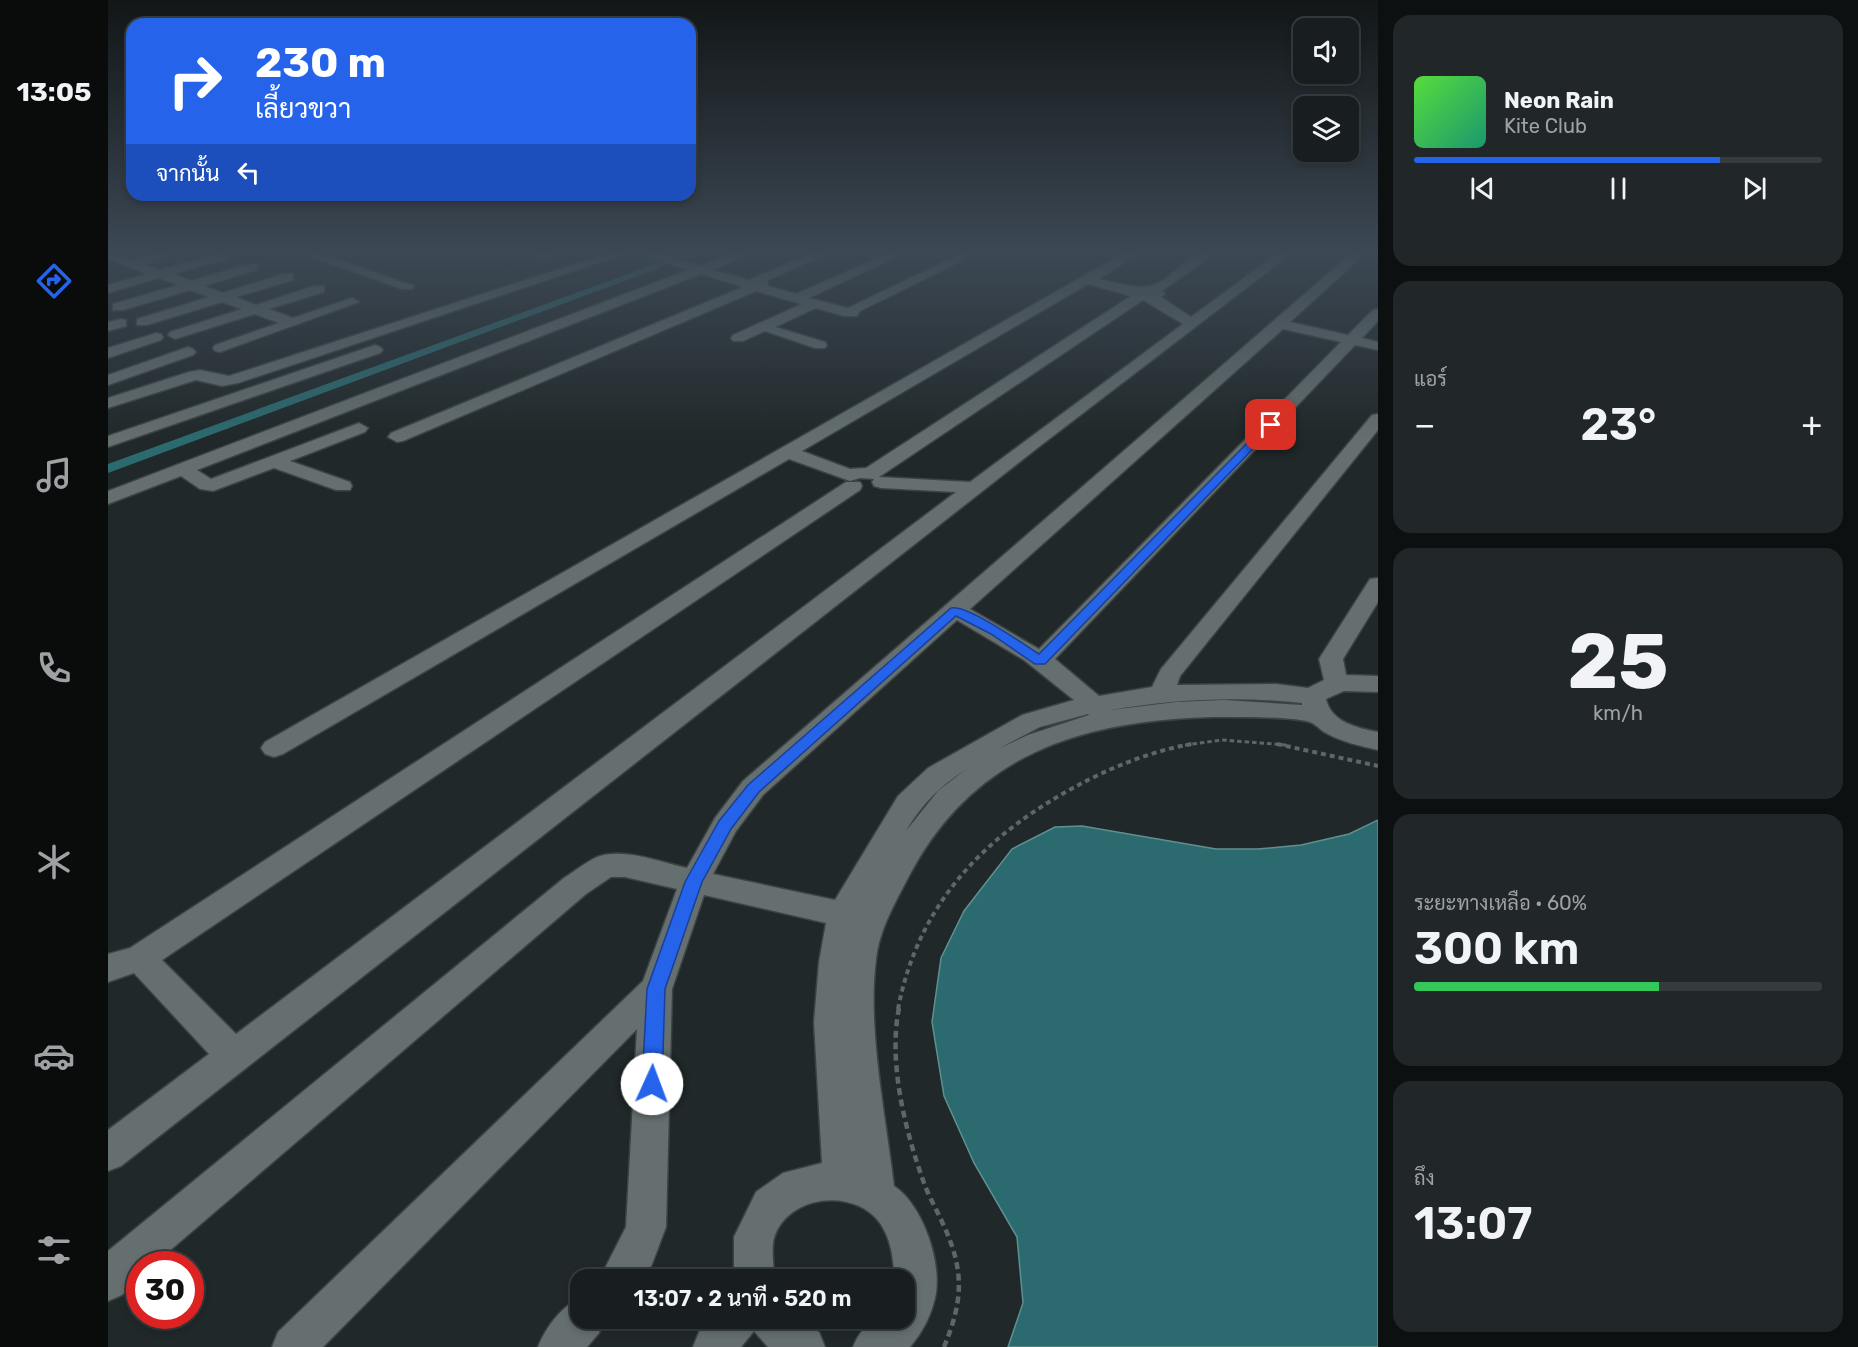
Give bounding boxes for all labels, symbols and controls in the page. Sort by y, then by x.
map controls [1293,18,1359,162]
button: sound [1293,18,1359,84]
text: 230 m [255,38,386,88]
icon: right [156,42,234,120]
text: 13:05 [17,76,91,108]
text: Neon Rain [1504,87,1614,114]
text: เลี้ยวขวา [255,93,351,125]
button: layers [1293,96,1359,162]
text: Kite Club [1504,114,1587,138]
icon: left [232,156,265,189]
text: จากนั้น [156,160,220,187]
icon: previous [1466,172,1499,205]
icon: pause [1602,172,1635,205]
icon: next [1738,172,1771,205]
icon: directions [33,260,75,302]
text: แอร์ [1414,367,1447,391]
text: 23° [1581,398,1656,451]
pin [1245,399,1296,450]
text: − [1414,405,1435,444]
text: + [1801,405,1822,444]
icon: arrive [1254,408,1287,441]
icon: music [33,454,75,496]
text: 25 [1567,615,1669,708]
icon: phone [33,647,75,689]
text: km/h [1593,701,1643,725]
icon: climate [33,841,75,883]
text: ระยะทางเหลือ · 60% [1414,891,1587,915]
text: 300 km [1414,922,1579,975]
icon: car [33,1035,75,1077]
position arrow [620,1052,684,1116]
text: ถึง [1414,1166,1435,1190]
text: 13:07 [1414,1197,1532,1250]
icon: filters [33,1229,75,1271]
speed limit sign: 30 [126,1251,204,1329]
text: 13:07 · 2 นาที · 520 m [633,1285,852,1312]

